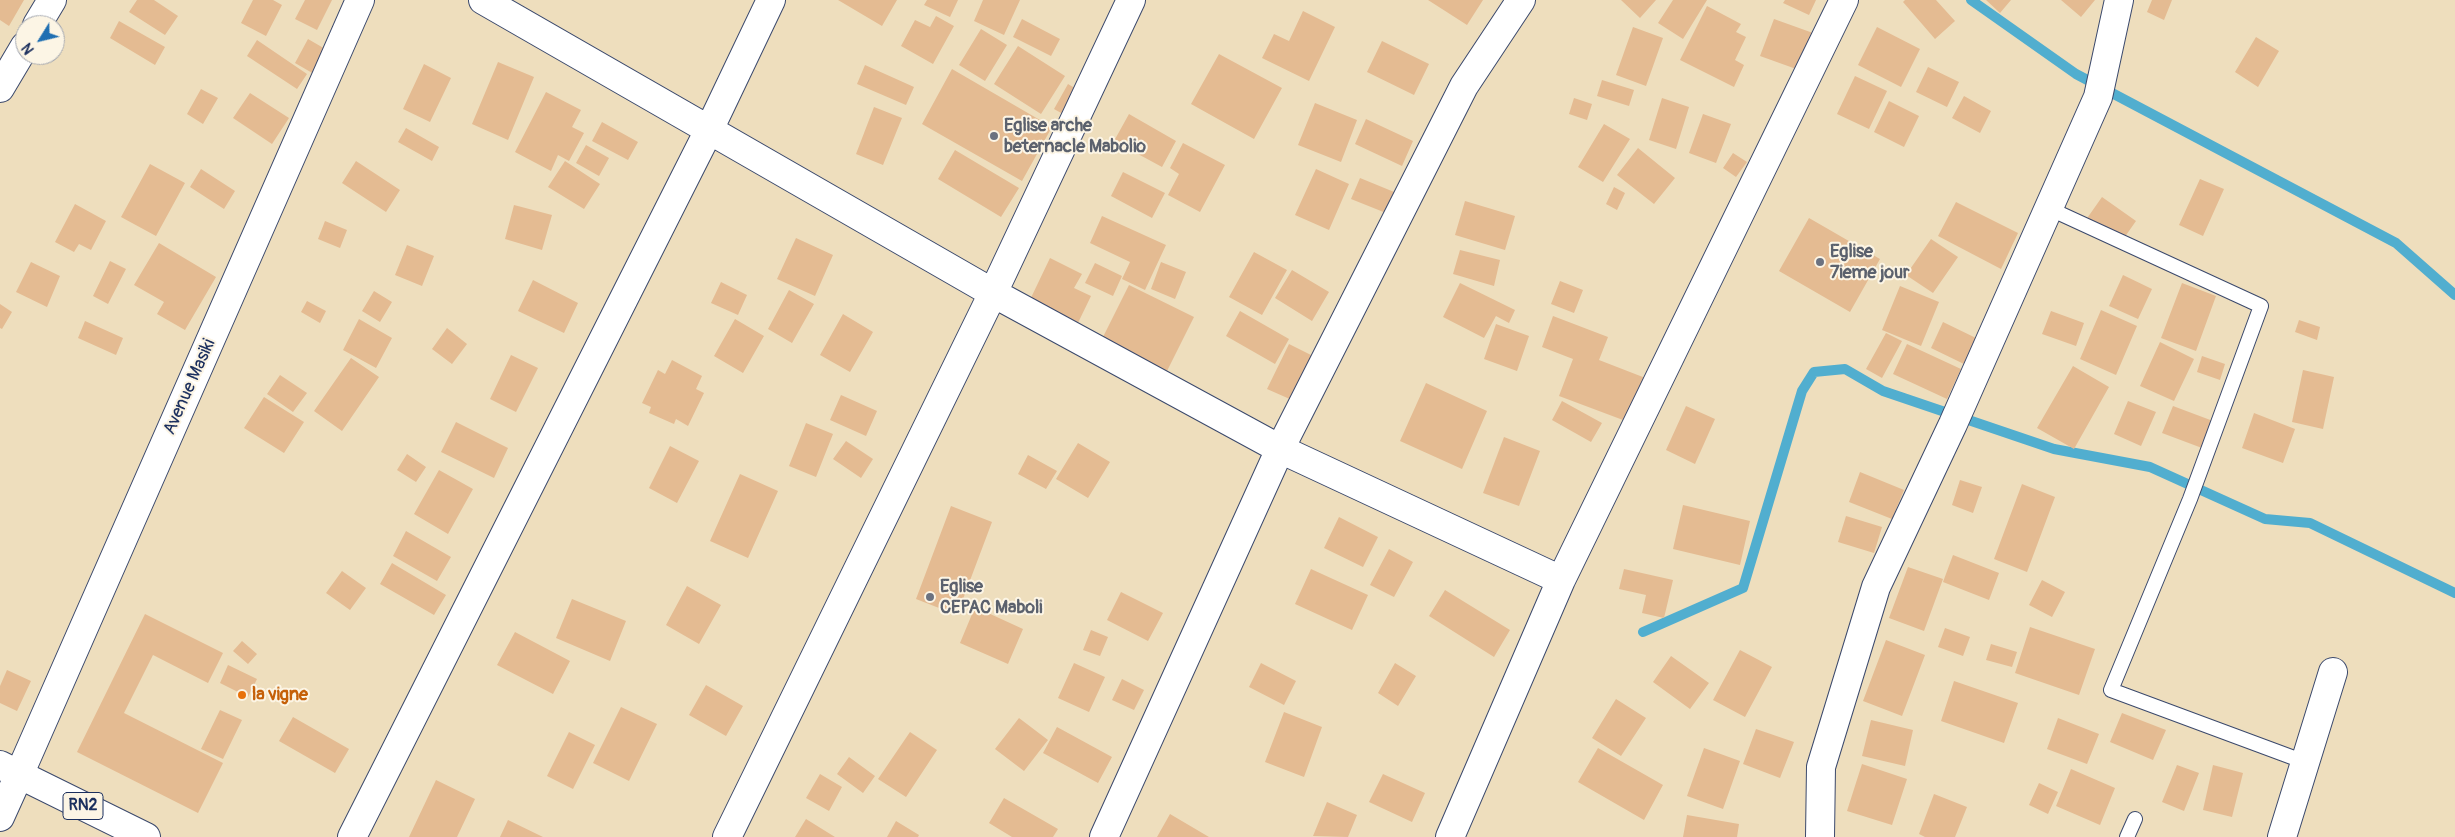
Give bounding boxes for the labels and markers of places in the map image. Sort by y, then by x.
place label: Eglise arche beternacle Mabolio [1004,115,1146,158]
marker: Eglise arche beternacle Mabolio [988,130,1000,142]
place label: Eglise 7ieme jour [1830,241,1909,284]
marker: Eglise 7ieme jour [1814,256,1826,268]
place label: Eglise CEPAC Maboli [940,576,1042,618]
marker: Eglise CEPAC Maboli [924,591,936,603]
place label: la vigne [252,684,308,706]
marker: la vigne [236,689,248,701]

